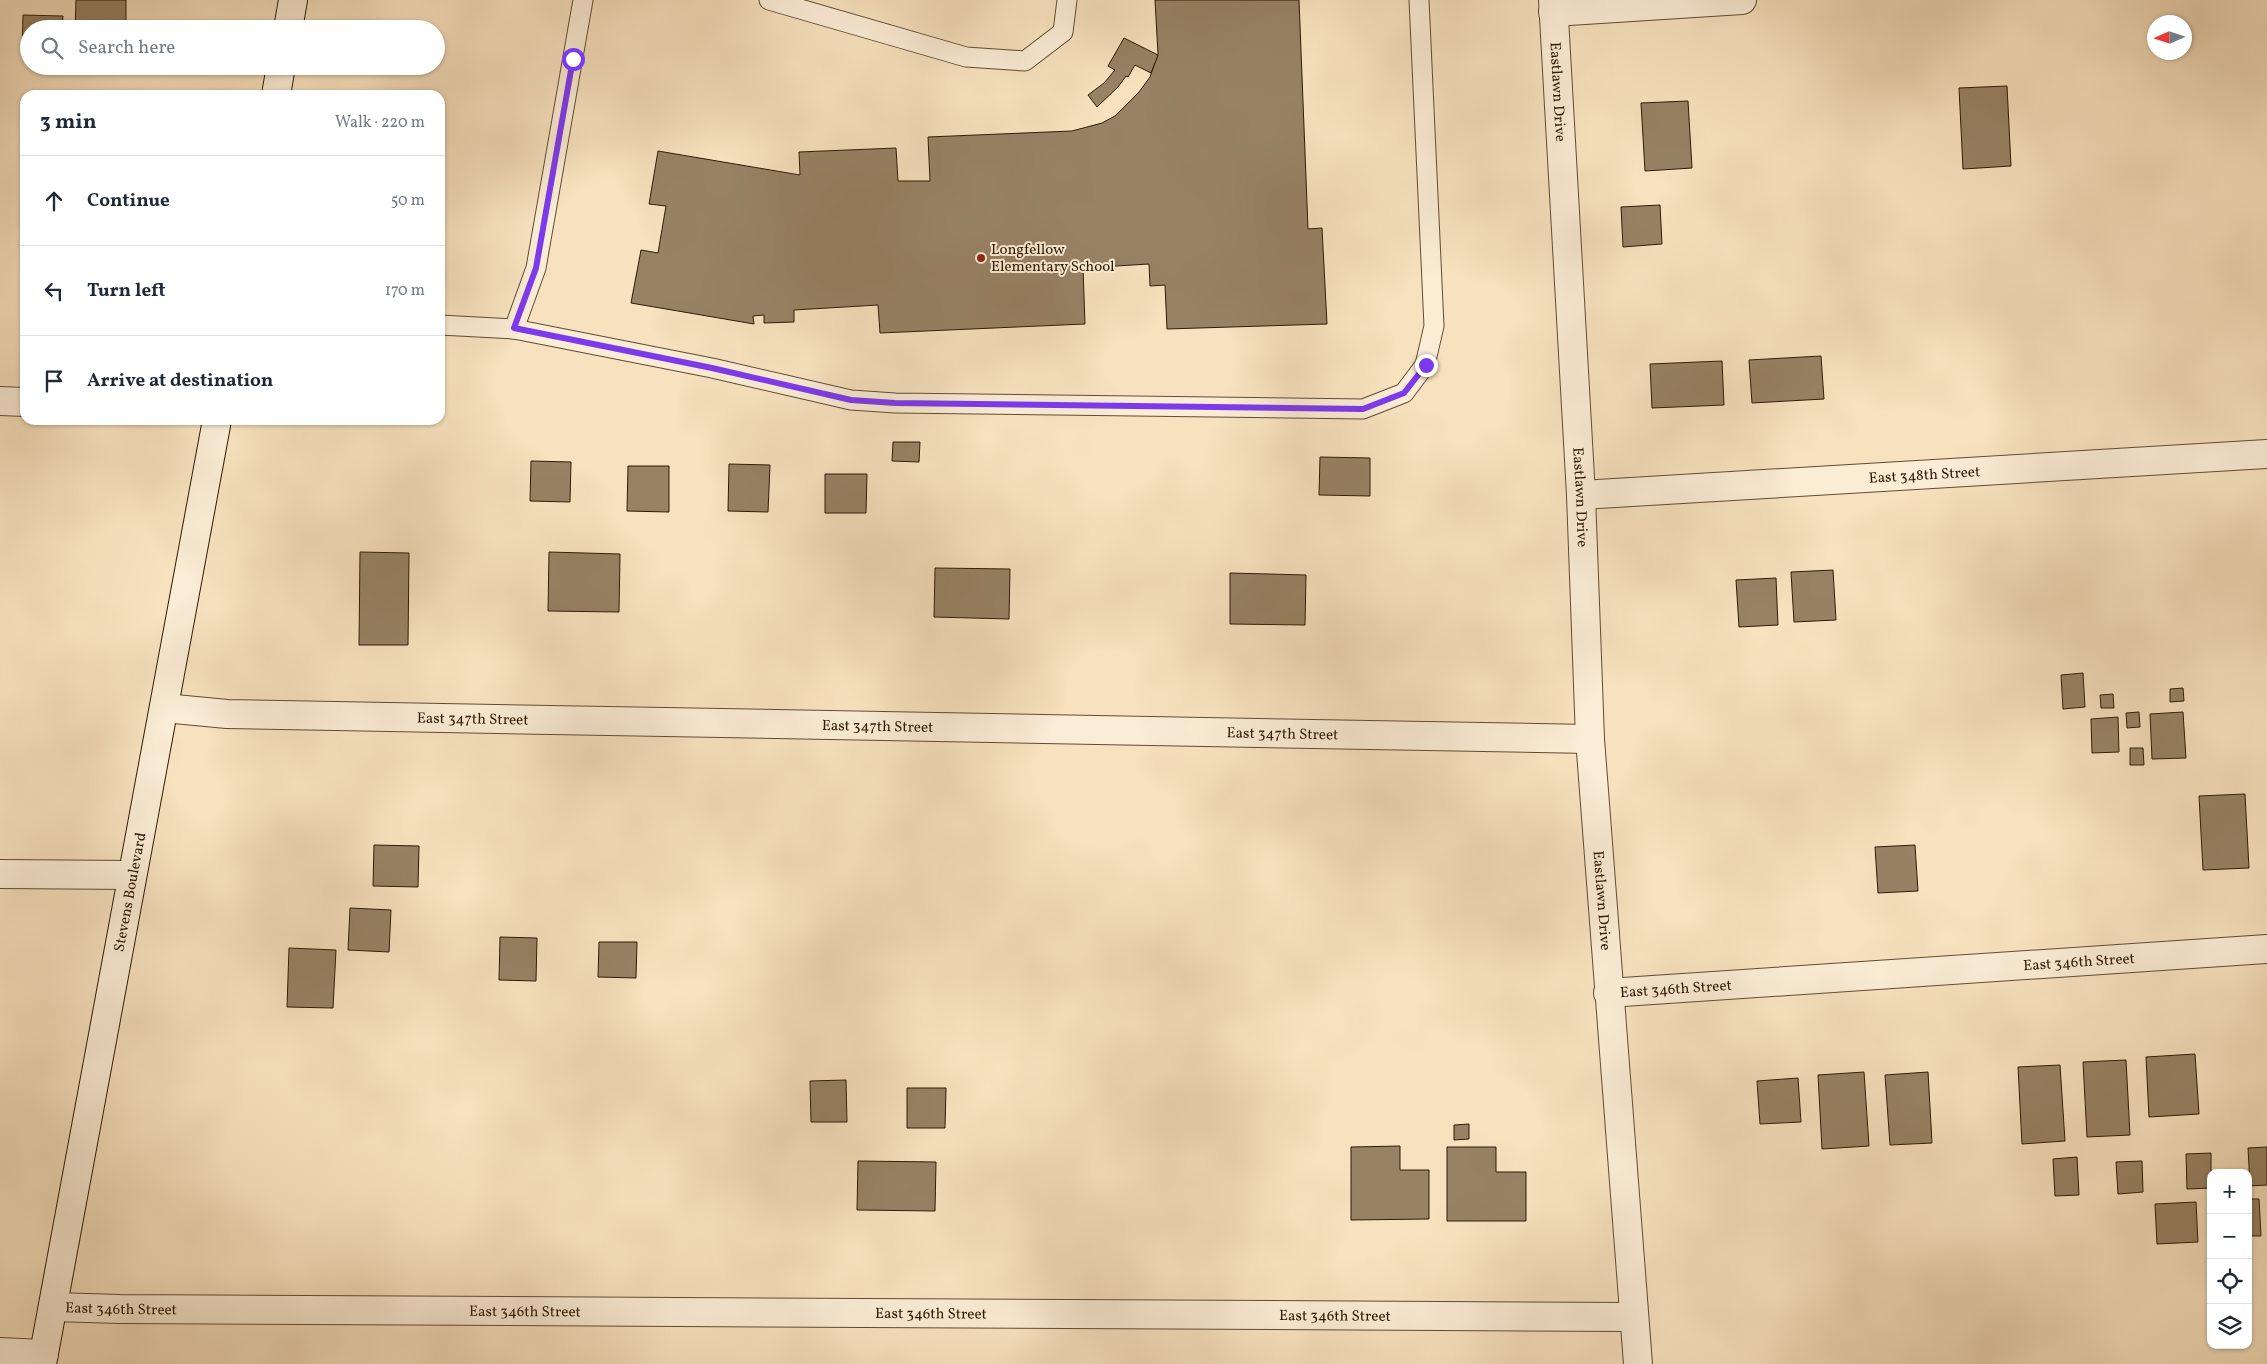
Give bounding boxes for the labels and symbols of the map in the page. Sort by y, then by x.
north arrow [2147,15,2192,60]
street label: Eastlawn Drive [1543,41,1570,142]
route start [562,48,585,71]
place label: Longfellow Elementary School [991,240,1114,278]
marker: Longfellow Elementary School [975,252,987,264]
route end [1415,354,1438,377]
street label: Eastlawn Drive [1566,447,1592,548]
street label: East 348th Street [1868,462,1981,490]
street label: East 347th Street [417,708,529,732]
street label: East 347th Street [822,716,934,739]
street label: East 347th Street [1226,723,1339,746]
street label: Stevens Boulevard [110,831,152,954]
street label: Eastlawn Drive [1587,850,1615,951]
street label: East 346th Street [2023,949,2136,977]
street label: East 346th Street [1619,976,1732,1004]
street label: East 346th Street [65,1298,177,1321]
street label: East 346th Street [469,1302,581,1323]
street label: East 346th Street [875,1304,987,1326]
street label: East 346th Street [1279,1306,1391,1328]

